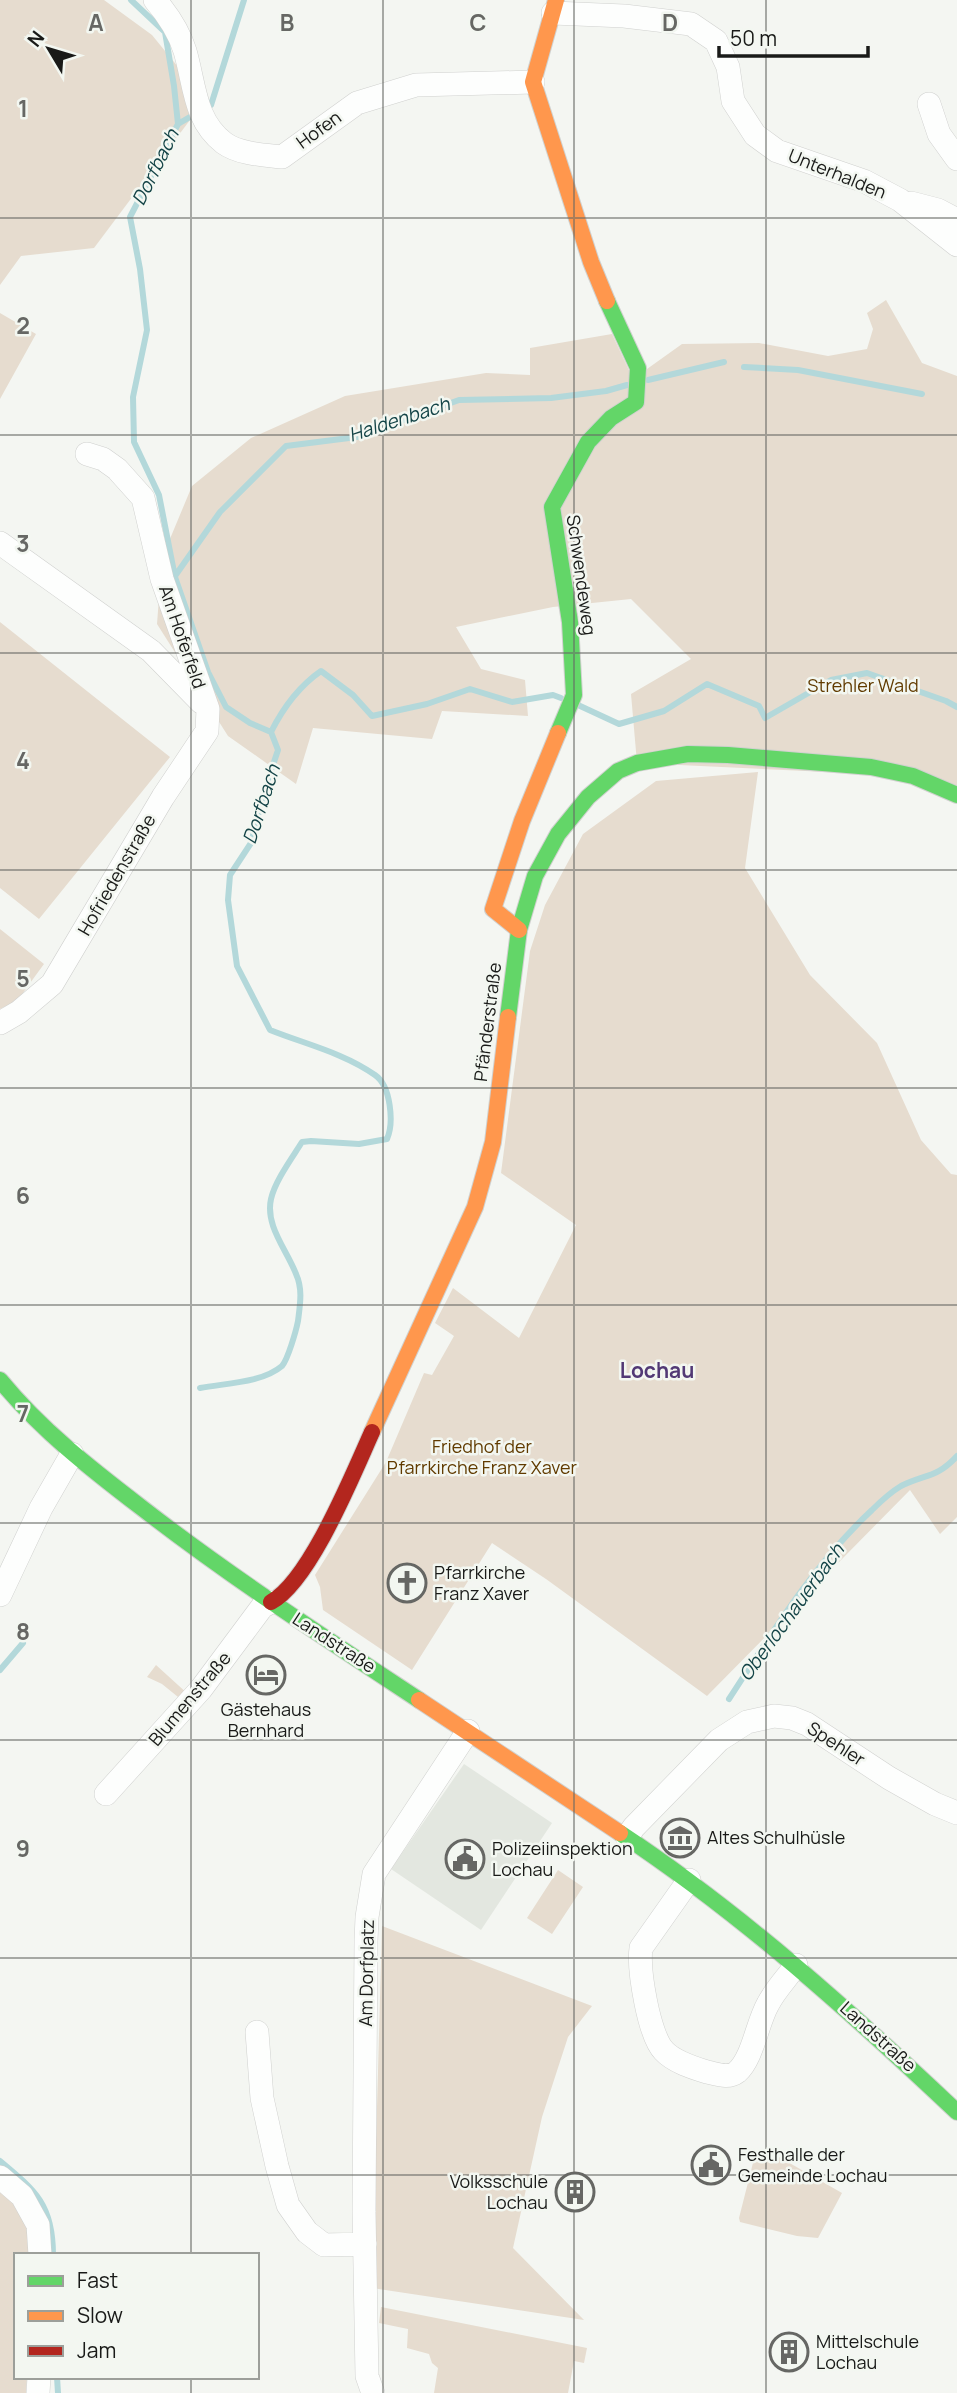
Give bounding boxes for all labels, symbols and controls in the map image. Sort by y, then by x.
text: A [88,6,104,38]
text: B [280,6,294,38]
text: C [470,6,487,38]
text: D [662,6,678,38]
north arrow [14,14,84,84]
scale bar [719,14,868,58]
text: 50 m [730,24,777,52]
text: N [21,25,50,52]
text: 1 [18,92,28,124]
street label: Hofen [291,105,346,154]
water label: Dorfbach [125,124,185,209]
street label: Unterhalden [785,143,890,204]
text: 2 [16,309,30,341]
water label: Haldenbach [345,390,454,448]
street label: Schwendeweg [562,513,602,637]
text: 3 [16,527,30,559]
street label: Am Hoferfeld [154,582,212,691]
park label: Strehler Wald [807,673,919,697]
text: 4 [16,744,30,776]
water label: Dorfbach [236,760,286,847]
street label: Hofriedenstraße [72,809,161,940]
street label: Pfänderstraße [468,961,506,1083]
text: 5 [16,962,30,994]
text: 6 [16,1179,30,1211]
district label: Lochau [620,1356,694,1384]
text: 7 [17,1397,29,1429]
park label: Friedhof der Pfarrkirche Franz Xaver [387,1434,578,1479]
water label: Oberlochauerbach [732,1538,850,1686]
place label: Pfarrkirche Franz Xaver [434,1560,530,1605]
church icon: Pfarrkirche Franz Xaver [386,1562,428,1604]
street label: Landstraße [288,1606,381,1678]
text: 8 [16,1615,30,1647]
street label: Blumenstraße [143,1646,236,1751]
hotel icon: Gästehaus Bernhard [245,1654,287,1696]
place label: Gästehaus Bernhard [221,1697,311,1742]
street label: Spehler [803,1716,870,1771]
museum icon: Altes Schulhüsle [659,1817,701,1859]
place label: Altes Schulhüsle [707,1825,845,1849]
text: 9 [16,1832,30,1864]
place label: Polizeiinspektion Lochau [492,1836,633,1881]
public building icon: Polizeiinspektion Lochau [444,1838,486,1880]
street label: Am Dorfplatz [353,1919,379,2027]
street label: Landstraße [835,1996,922,2077]
place label: Festhalle der Gemeinde Lochau [738,2142,887,2187]
public building icon: Festhalle der Gemeinde Lochau [690,2144,732,2186]
place label: Volksschule Lochau [450,2169,548,2214]
building icon: Volksschule Lochau [554,2171,596,2213]
legend [14,2253,259,2379]
text: Fast [77,2266,118,2294]
text: Slow [77,2301,123,2329]
place label: Mittelschule Lochau [816,2329,919,2374]
building icon: Mittelschule Lochau [768,2331,810,2373]
text: Jam [77,2336,116,2364]

